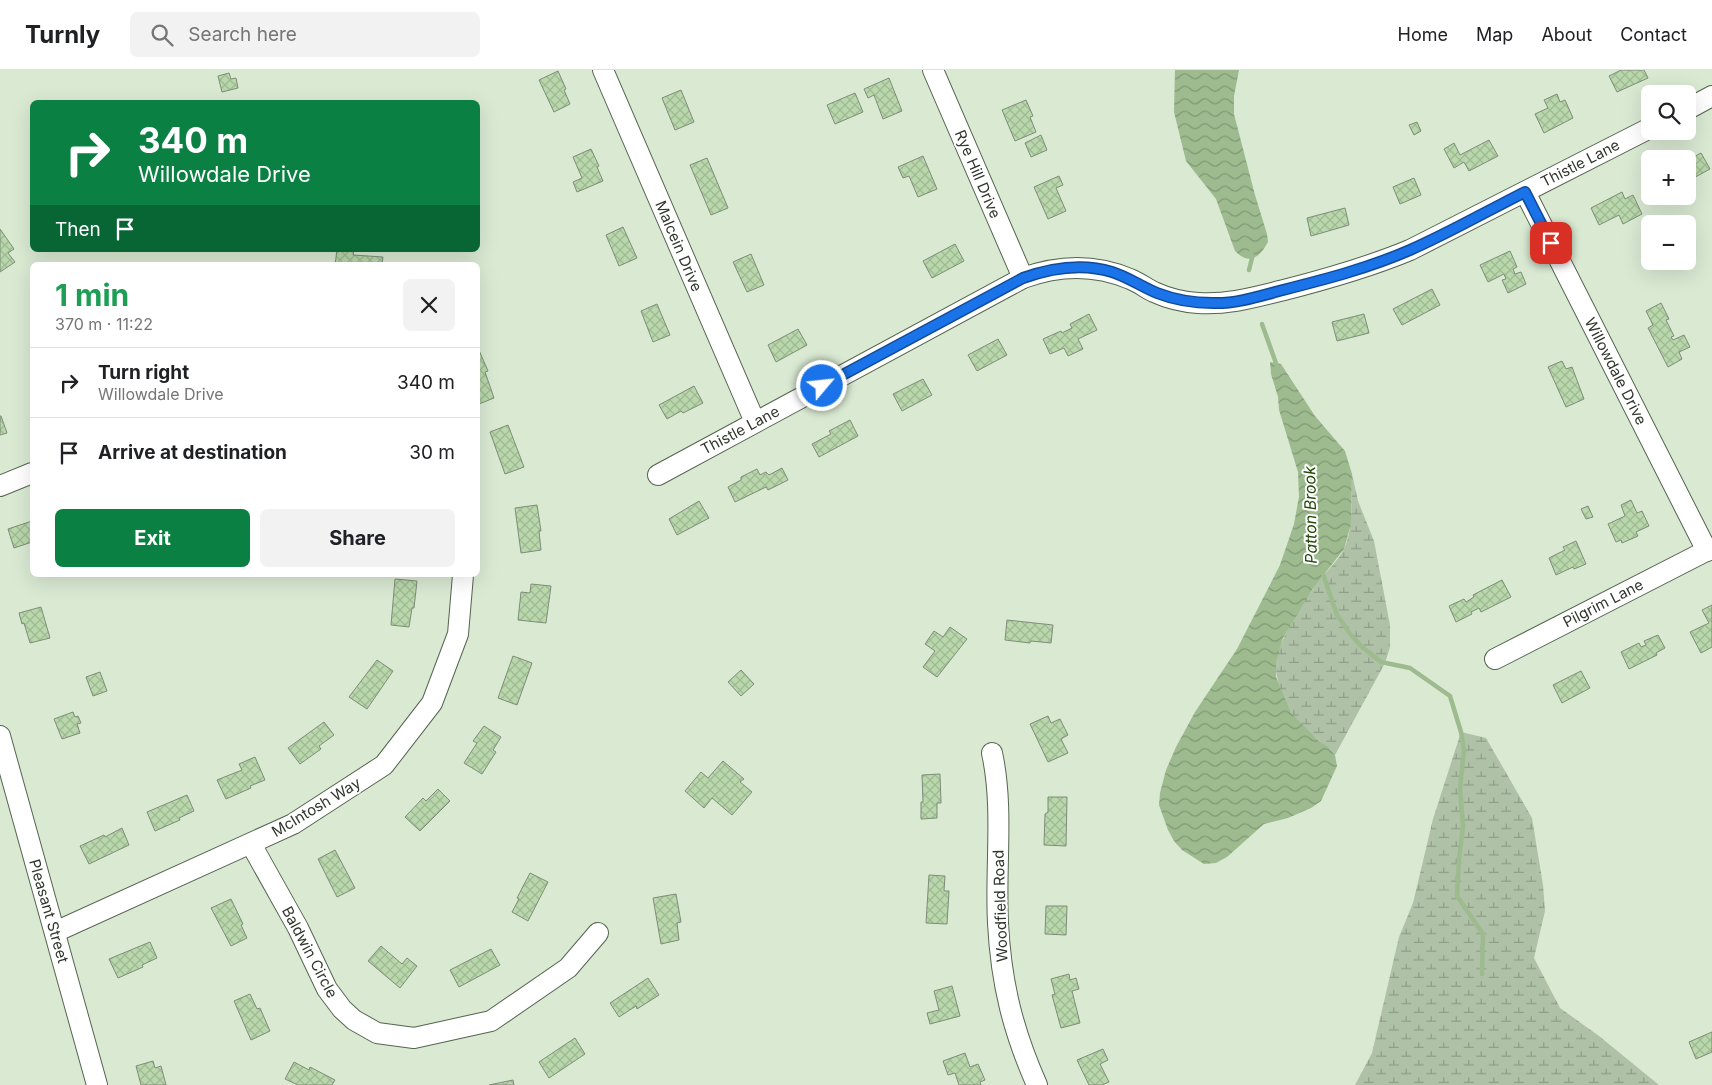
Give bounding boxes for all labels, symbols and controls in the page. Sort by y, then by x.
search box [130,12,480,57]
text: Turnly [25,20,100,49]
icon: search [148,21,176,49]
text: Search here [188,23,297,46]
text: Home [1398,24,1448,45]
text: Map [1476,24,1513,45]
text: About [1541,24,1592,45]
text: Contact [1620,24,1687,45]
map controls [1641,85,1696,270]
button: search [1641,85,1696,140]
text: 340 m [138,119,248,161]
icon: right [55,120,120,185]
street label: Rye Hill Drive [951,127,1005,221]
street label: Thistle Lane [1537,135,1623,191]
button: + [1641,150,1696,205]
text: Willowdale Drive [138,161,311,187]
street label: Malcein Drive [651,198,707,294]
icon: arrive [111,215,139,243]
button: − [1641,215,1696,270]
text: Then [55,218,101,241]
pin [1530,222,1572,264]
icon: arrive [1537,229,1565,257]
text: 1 min [55,277,129,313]
button: close [403,279,455,331]
text: 370 m · 11:22 [55,314,153,334]
street label: Willowdale Drive [1581,314,1651,428]
position arrow [795,359,847,411]
text: Turn right [98,361,189,384]
icon: right [55,369,83,397]
text: 340 m [397,371,455,394]
text: Willowdale Drive [98,384,224,404]
street label: Thistle Lane [698,401,782,459]
icon: arrive [55,439,83,467]
text: Arrive at destination [98,441,287,464]
text: 30 m [409,441,455,464]
water label: Patton Brook [1299,466,1321,564]
button: Exit [55,509,250,567]
button: Share [260,509,455,567]
street label: Pilgrim Lane [1560,575,1646,631]
street label: McIntosh Way [268,773,364,841]
street label: Woodfield Road [989,850,1011,962]
street label: Pleasant Street [25,857,73,965]
street label: Baldwin Circle [278,903,342,1001]

